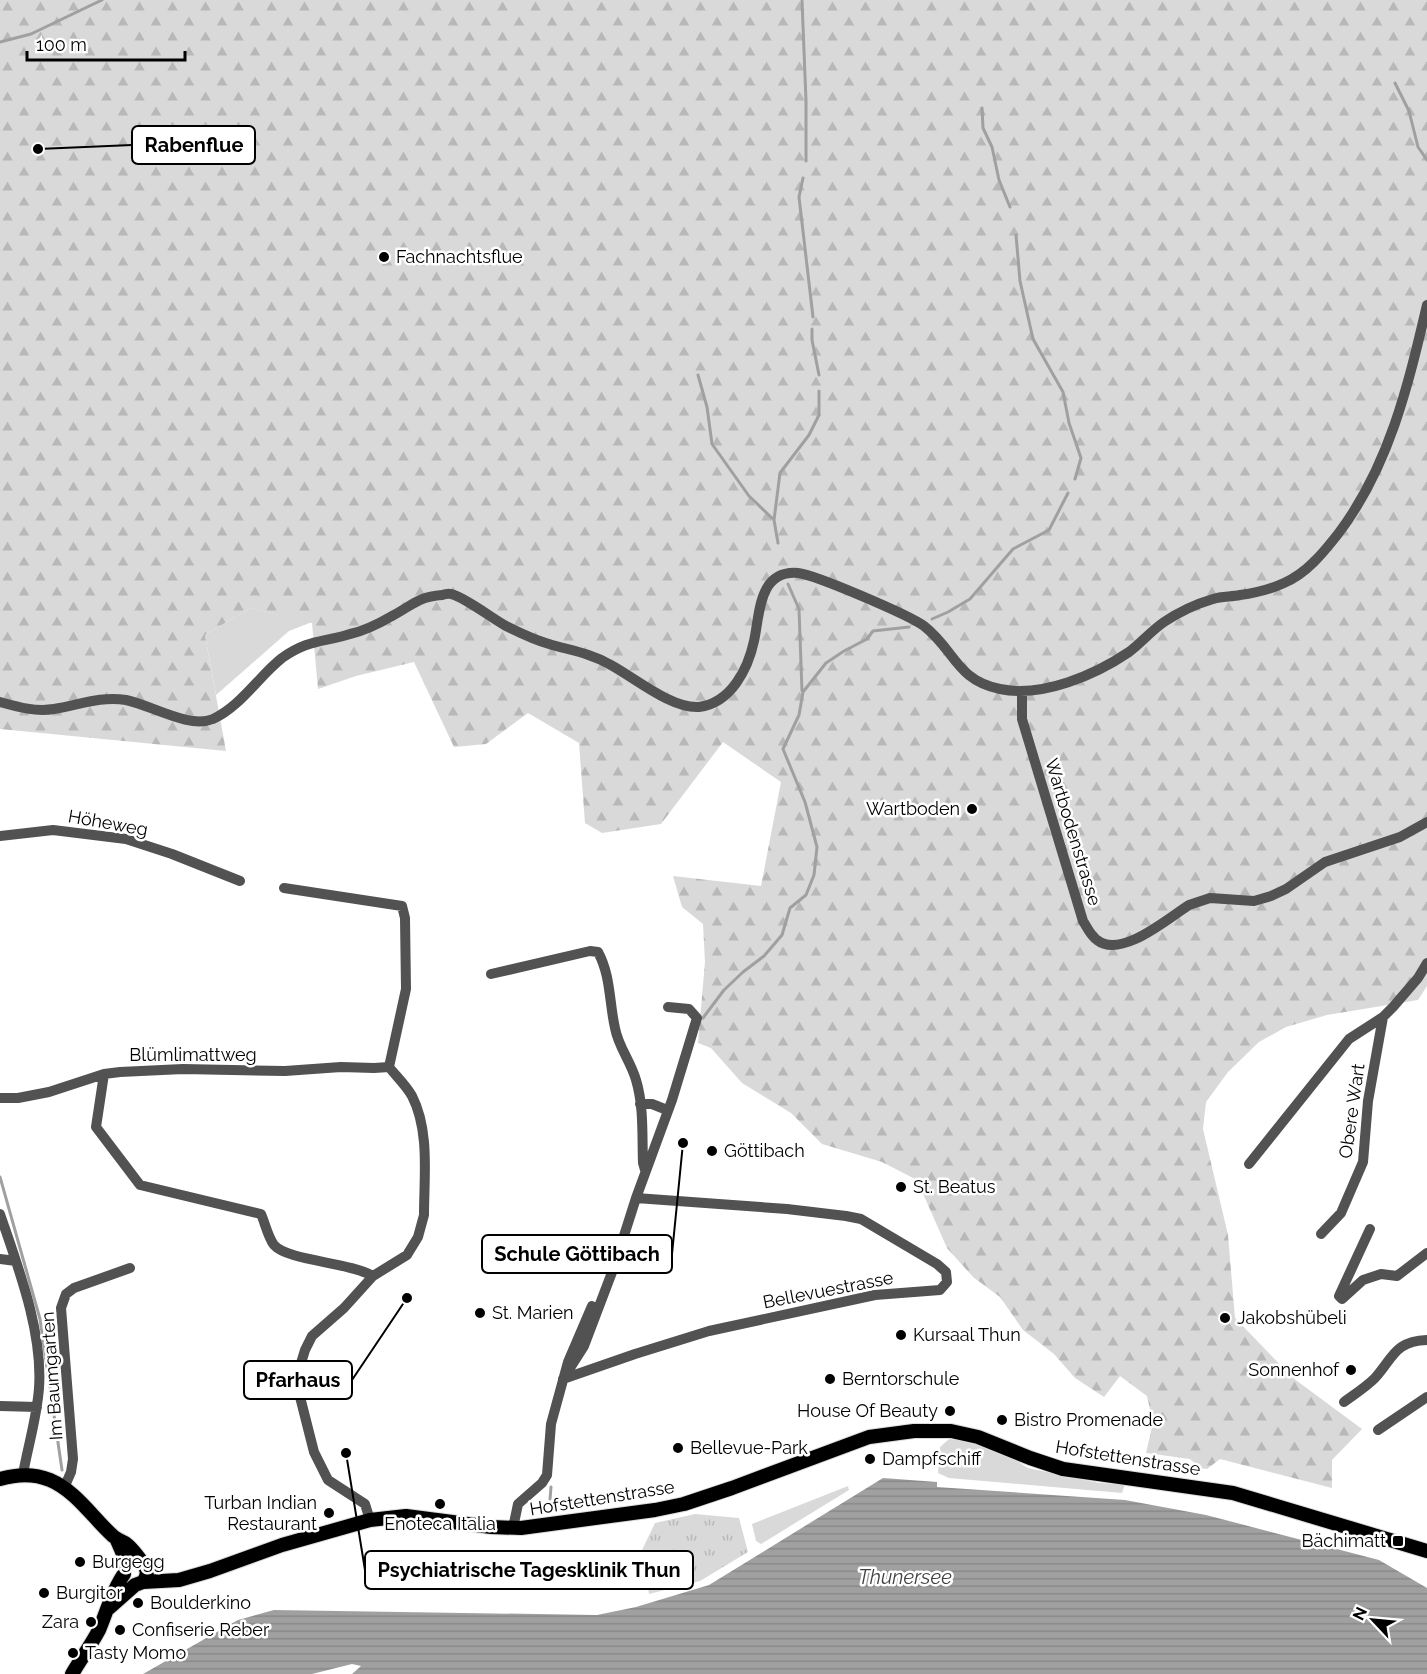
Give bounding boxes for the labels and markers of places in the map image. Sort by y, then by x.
callout: Rabenflue [132,126,255,164]
place label: Fachnachtsflue [396,246,523,267]
marker: Fachnachtsflue [377,250,391,264]
place label: Wartboden [866,798,960,819]
marker: Wartboden [965,802,979,816]
place label: Göttibach [724,1140,805,1161]
marker: Göttibach [705,1144,719,1158]
place label: St. Beatus [913,1176,996,1197]
marker: St. Beatus [894,1180,908,1194]
callout: Schule Göttibach [482,1235,672,1273]
place label: St. Marien [492,1302,574,1323]
marker: St. Marien [473,1306,487,1320]
place label: Jakobshübeli [1237,1307,1347,1328]
marker: Jakobshübeli [1218,1311,1232,1325]
place label: Kursaal Thun [913,1324,1021,1345]
marker: Kursaal Thun [894,1328,908,1342]
place label: Sonnenhof [1248,1359,1340,1380]
callout: Pfarhaus [244,1361,352,1399]
marker: Sonnenhof [1344,1363,1358,1377]
place label: Berntorschule [842,1368,960,1389]
marker: Berntorschule [823,1372,837,1386]
place label: House Of Beauty [797,1400,938,1421]
marker: House Of Beauty [943,1404,957,1418]
place label: Bistro Promenade [1014,1409,1164,1430]
marker: Bistro Promenade [995,1413,1009,1427]
place label: Bellevue-Park [690,1437,808,1458]
marker: Bellevue-Park [671,1441,685,1455]
place label: Dampfschiff [882,1448,982,1469]
marker: Dampfschiff [863,1452,877,1466]
place label: Turban Indian Restaurant [204,1492,317,1534]
marker: Enoteca Italia [433,1497,447,1511]
marker: Turban Indian Restaurant [322,1506,336,1520]
place label: Enoteca Italia [384,1513,496,1534]
place label: Bächimatt [1302,1530,1386,1551]
marker: Bächimatt [1391,1534,1405,1548]
place label: Burgegg [92,1551,165,1572]
callout: Psychiatrische Tagesklinik Thun [365,1551,693,1589]
marker: Burgegg [73,1555,87,1569]
place label: Burgitor [56,1582,123,1603]
marker: Burgitor [37,1586,51,1600]
place label: Boulderkino [150,1592,251,1613]
marker: Boulderkino [131,1596,145,1610]
place label: Zara [42,1611,79,1632]
marker: Zara [84,1615,98,1629]
place label: Confiserie Reber [132,1619,270,1640]
marker: Confiserie Reber [113,1623,127,1637]
place label: Tasty Momo [85,1642,186,1663]
marker: Tasty Momo [66,1646,80,1660]

